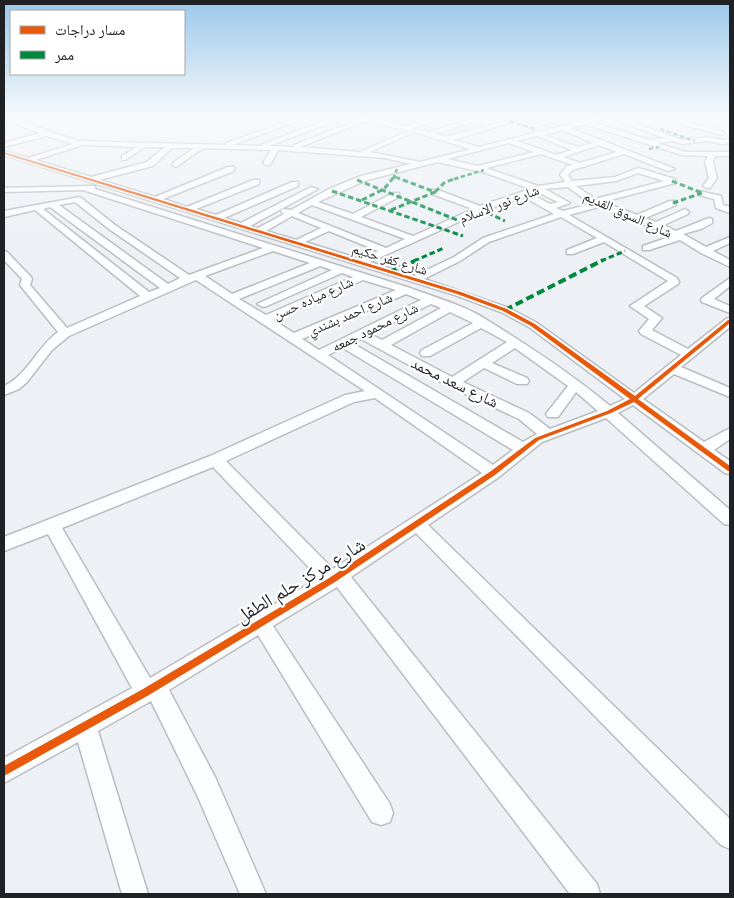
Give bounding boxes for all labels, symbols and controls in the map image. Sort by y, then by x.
legend [10,10,185,75]
text: مسار دراجات [55,20,126,39]
text: ممر [54,45,74,64]
street label: شارع نور الاسلام [456,181,542,228]
street label: شارع السوق القديم [581,186,675,242]
street label: شارع كفر حكيم [350,239,430,280]
street label: شارع مياده حسن [270,272,356,325]
street label: شارع احمد بشندي [305,288,396,342]
street label: شارع محمود جمعه [329,298,422,357]
street label: شارع سعد محمد [408,352,502,413]
street label: شارع مركز حلم الطفل [231,532,370,629]

